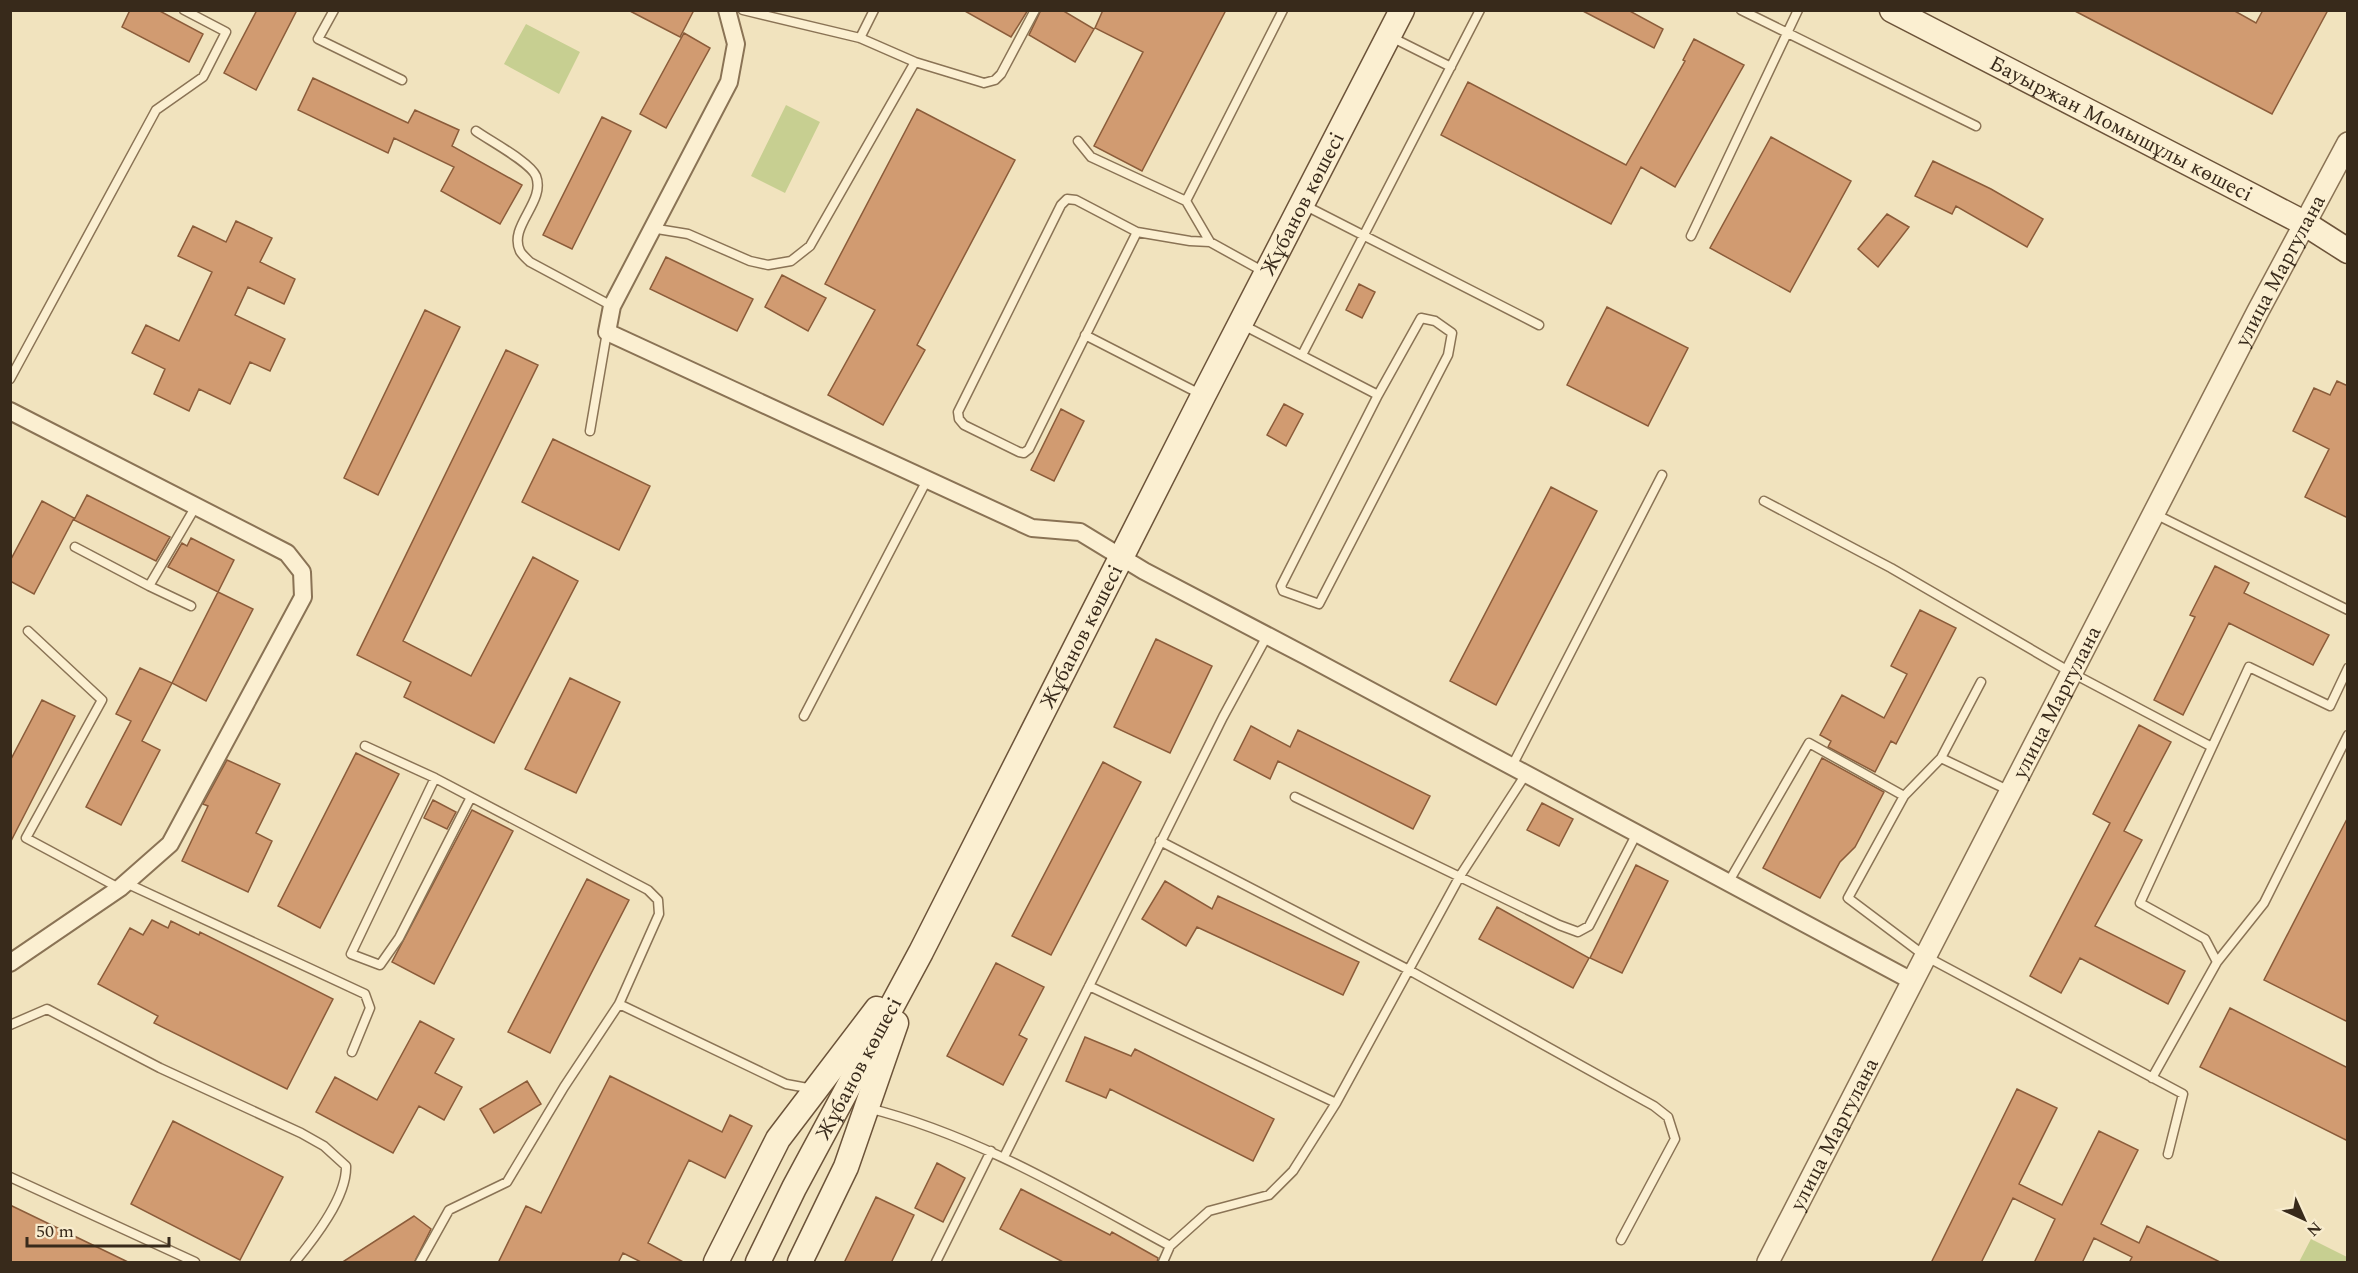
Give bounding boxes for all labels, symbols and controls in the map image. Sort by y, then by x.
street label: Бауыржан Момышұлы көшесі [1983,48,2258,211]
street label: Жұбанов көшесі [1252,126,1354,282]
street label: улица Маргулана [2227,188,2335,353]
street label: Жұбанов көшесі [1032,559,1132,715]
street label: улица Маргулана [2004,620,2111,785]
street label: Жұбанов көшесі [808,992,911,1146]
street label: улица Маргулана [1782,1052,1888,1217]
north arrow [2274,1189,2334,1249]
scale bar [27,1210,170,1248]
text: N [2301,1216,2327,1242]
text: 50 m [36,1218,74,1245]

